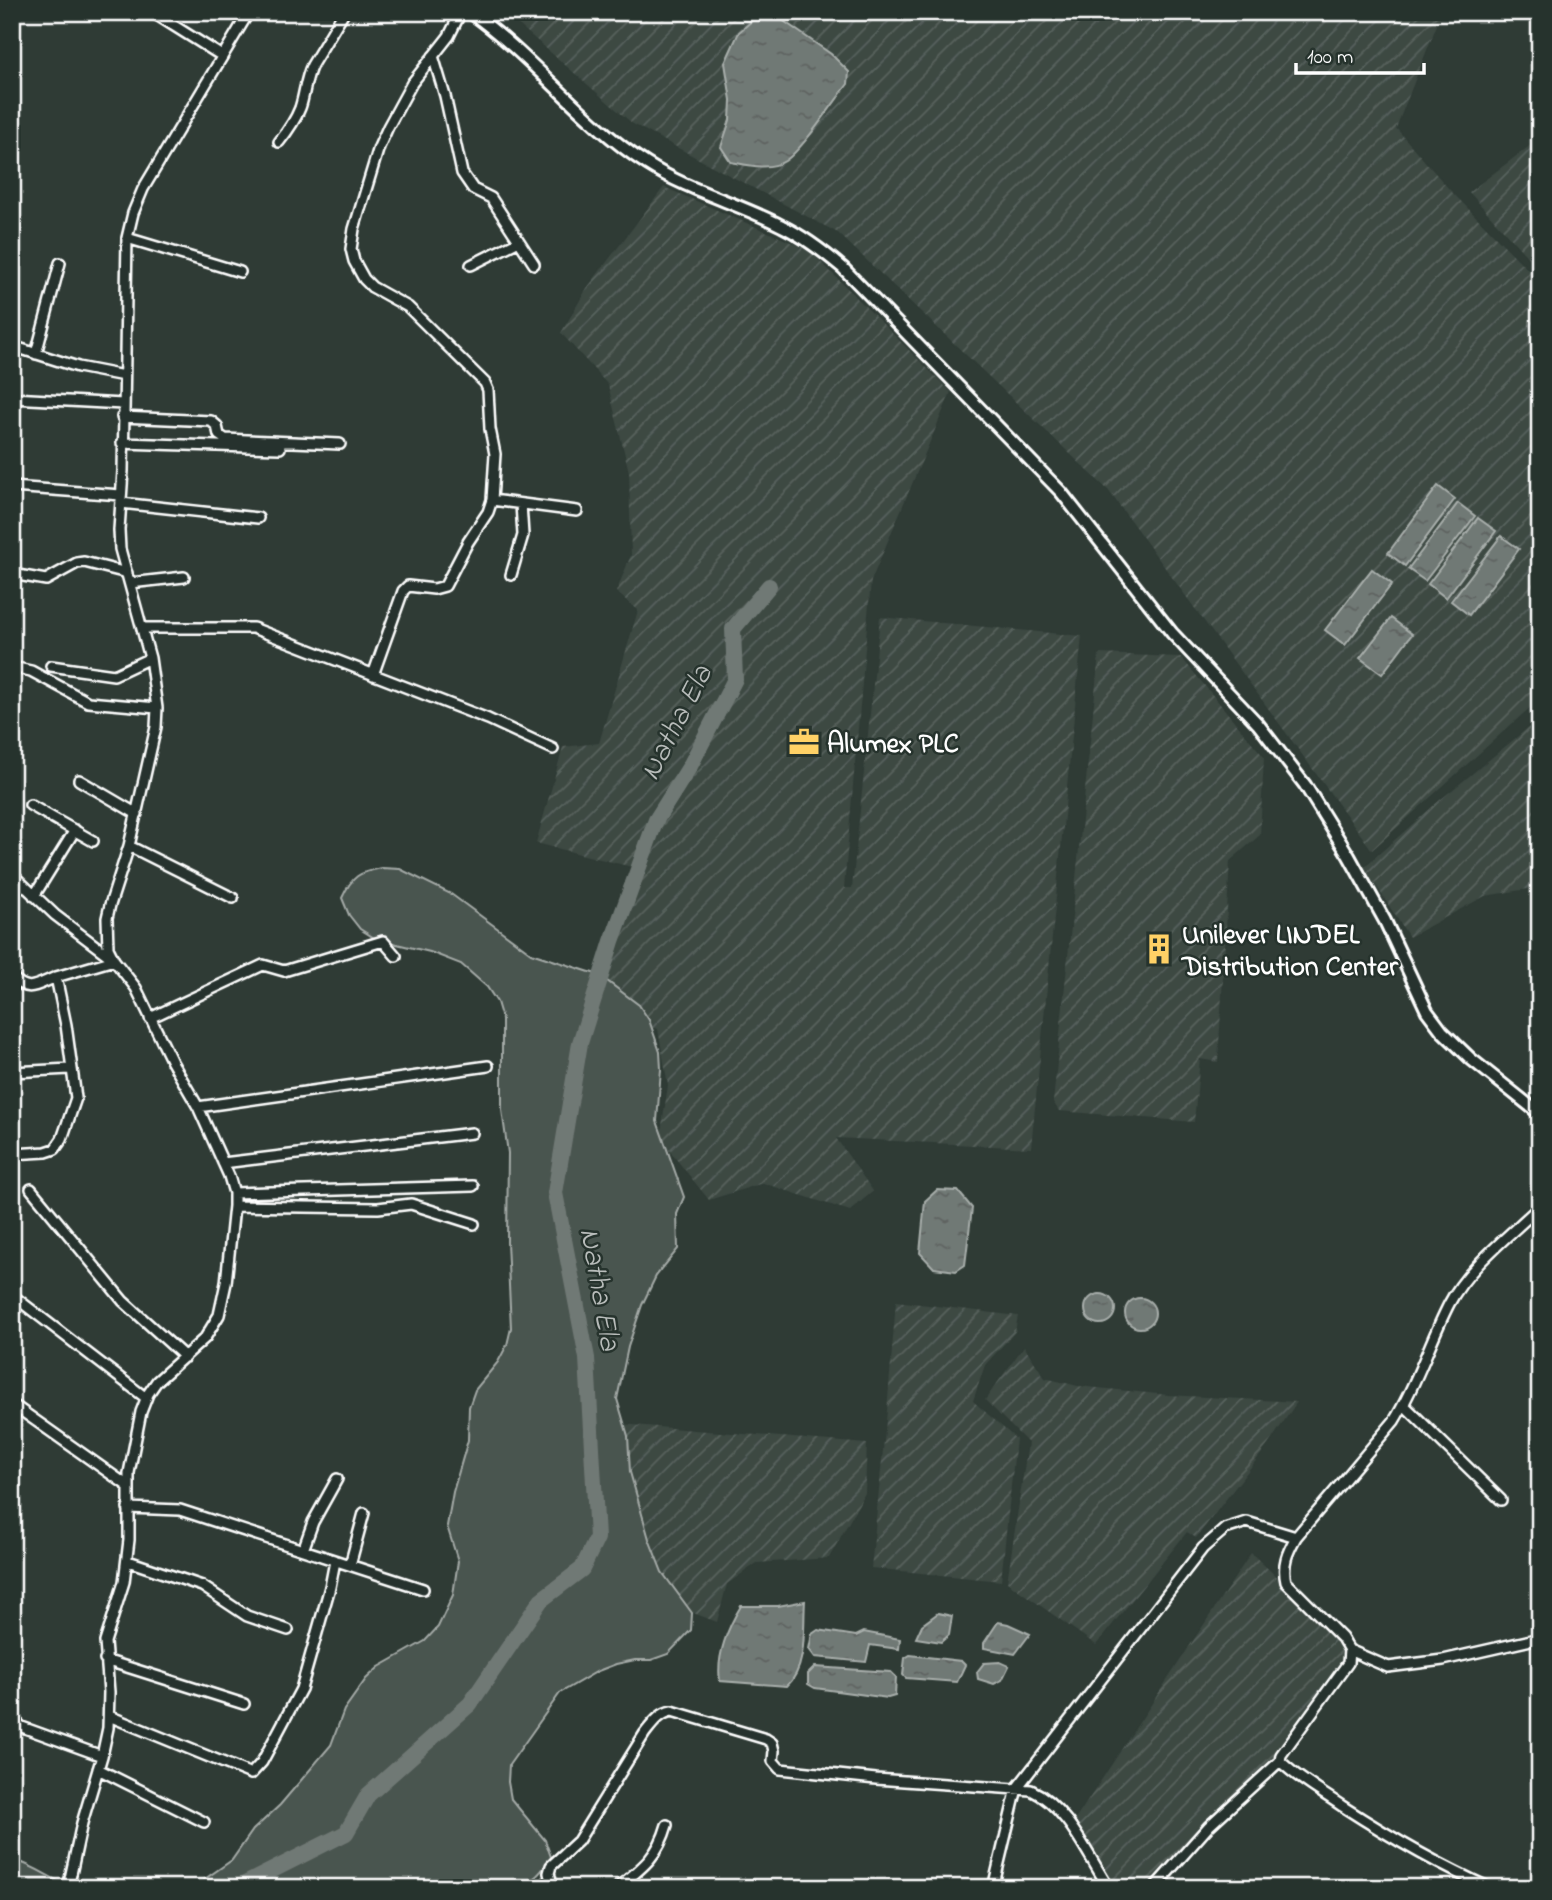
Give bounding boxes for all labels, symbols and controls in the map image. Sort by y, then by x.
scale bar [1296,32,1424,76]
text: 100 m [1307,43,1353,73]
water label: Natha Ela [630,657,726,789]
office icon: Alumex PLC [787,725,821,759]
place label: Alumex PLC [827,725,959,766]
place label: Unilever LINDEL Distribution Center [1180,916,1399,989]
building icon: Unilever LINDEL Distribution Center [1142,932,1176,966]
water label: Natha Ela [566,1225,631,1355]

